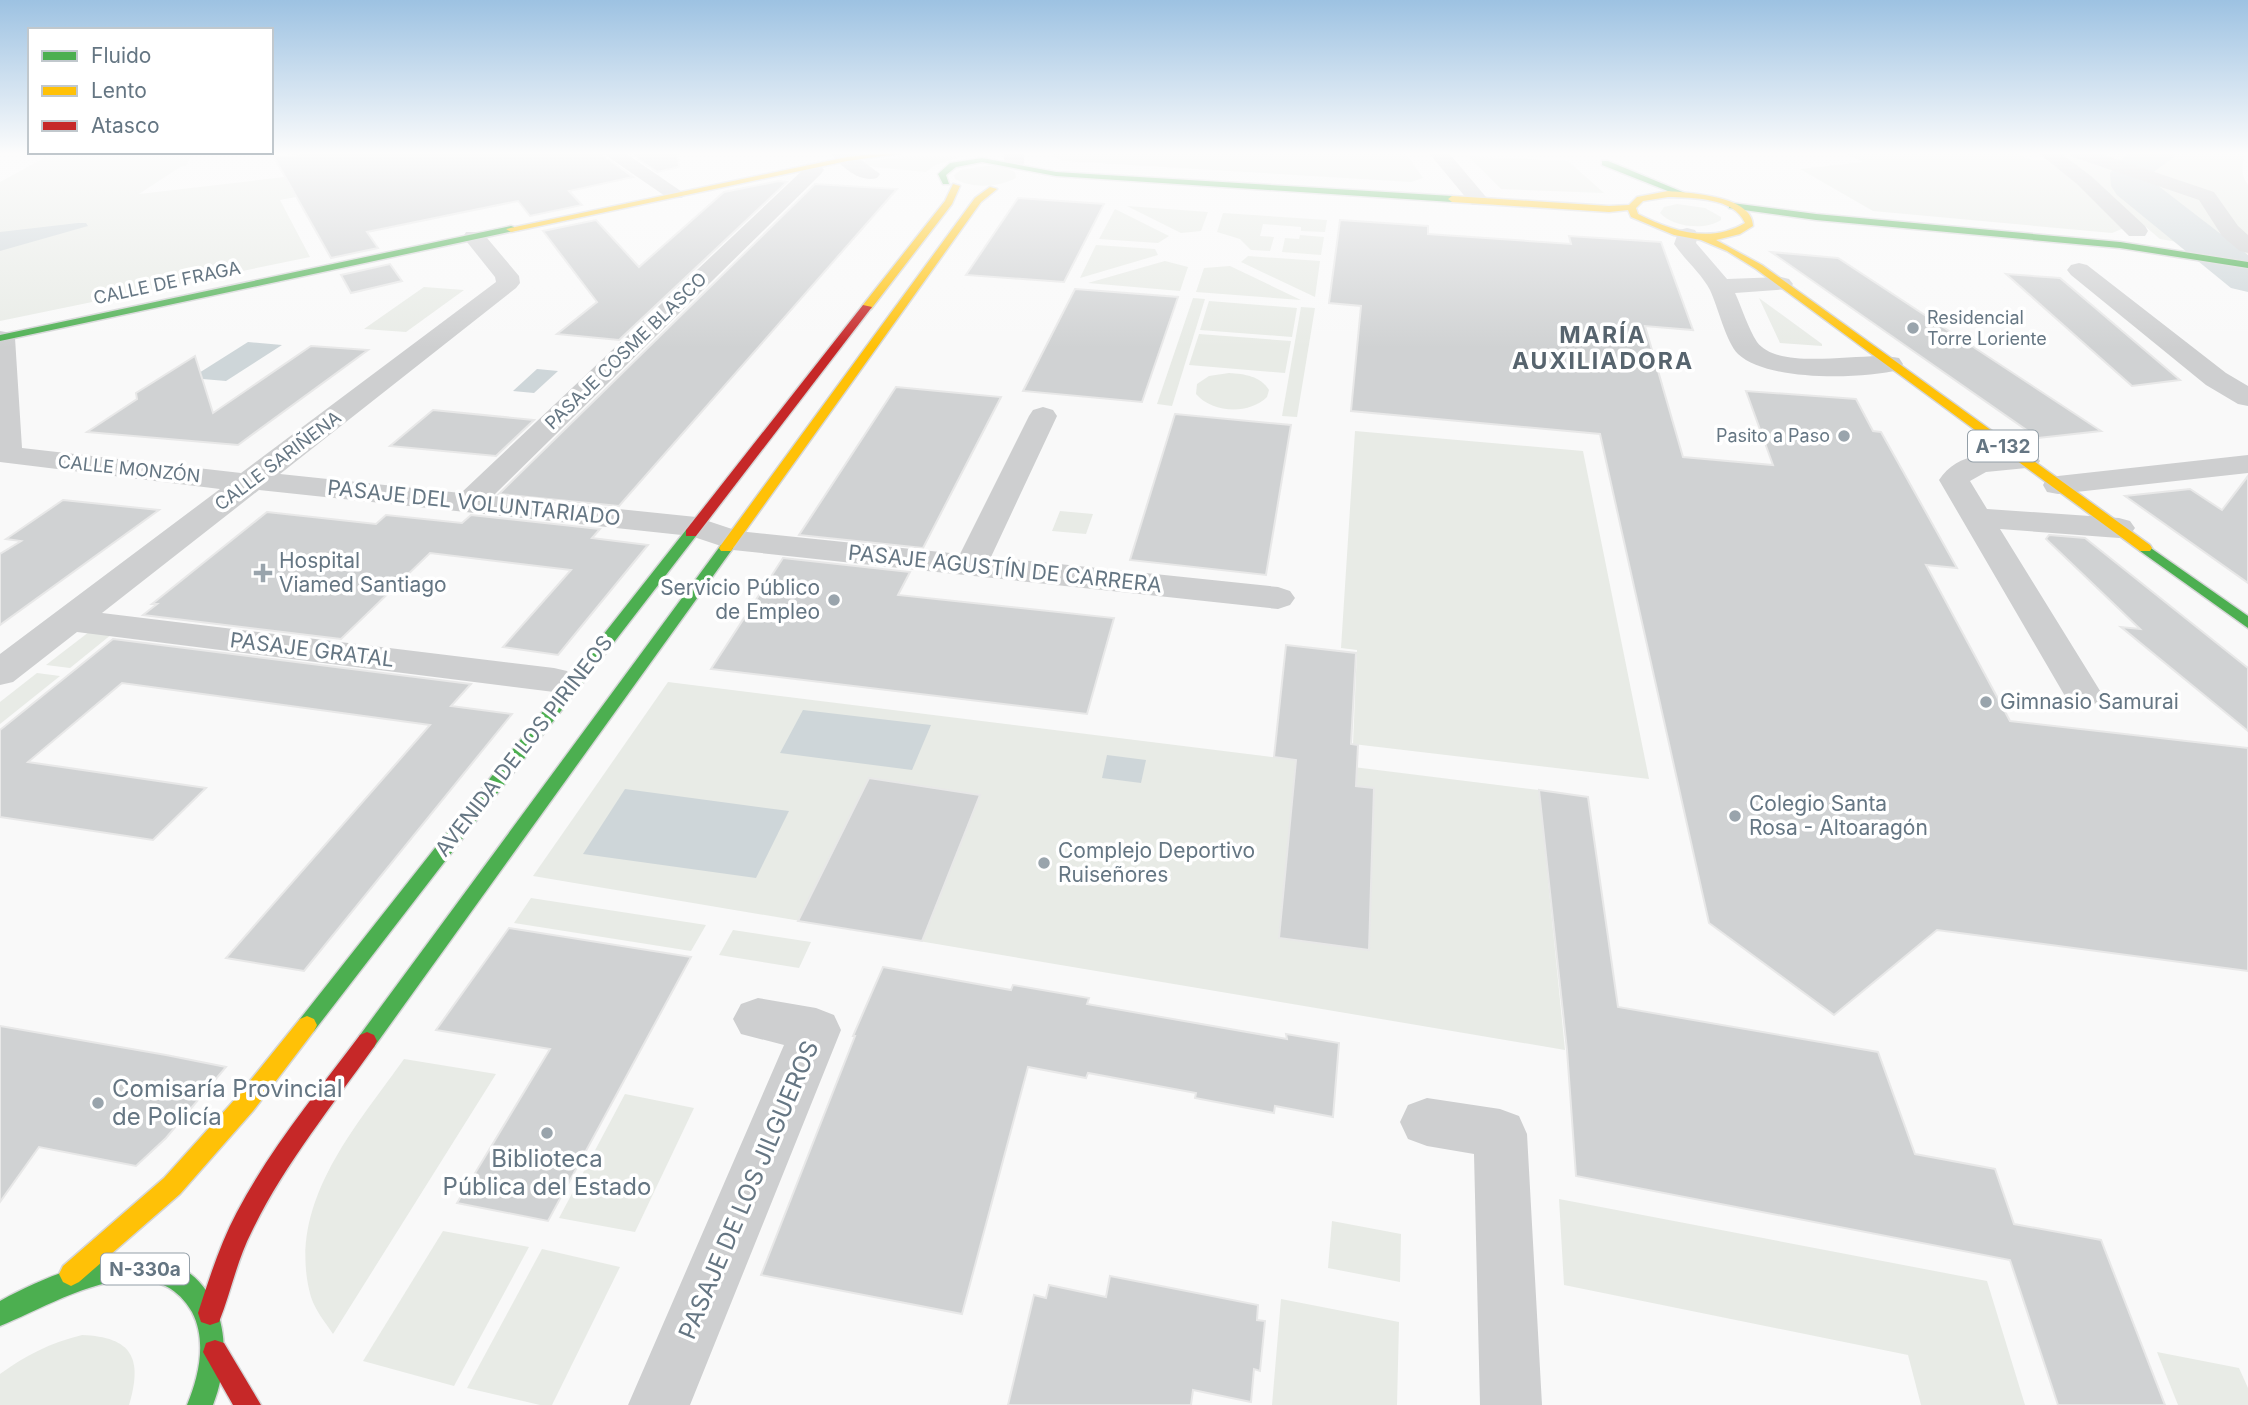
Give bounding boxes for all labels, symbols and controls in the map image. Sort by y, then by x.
legend [28,28,273,154]
text: Fluido [91,43,151,68]
text: Lento [91,78,147,103]
text: Atasco [91,113,160,138]
street label: CALLE DE FRAGA [91,257,242,308]
street label: PASAJE COSME BLASCO [541,268,711,433]
place label: Residencial Torre Loriente [1927,307,2047,349]
marker: Residencial Torre Loriente [1905,320,1921,336]
district label: MARÍA AUXILIADORA [1512,321,1694,375]
street label: CALLE SARIÑENA [210,406,345,515]
place label: Pasito a Paso [1716,425,1830,446]
marker: Pasito a Paso [1836,428,1852,444]
road number: A-132 [1968,430,2038,462]
street label: CALLE MONZÓN [57,450,201,486]
street label: PASAJE DEL VOLUNTARIADO [326,475,622,530]
street label: PASAJE AGUSTÍN DE CARRERA [847,539,1163,597]
place label: Hospital Viamed Santiago [279,548,447,597]
marker: Hospital Viamed Santiago [253,563,273,583]
place label: Servicio Público de Empleo [660,575,820,624]
marker: Servicio Público de Empleo [826,592,842,608]
street label: PASAJE GRATAL [229,627,395,672]
street label: AVENIDA DE LOS PIRINEOS [430,630,618,861]
place label: Gimnasio Samurai [2000,689,2179,714]
marker: Gimnasio Samurai [1978,694,1994,710]
place label: Colegio Santa Rosa - Altoaragón [1749,791,1928,840]
marker: Colegio Santa Rosa - Altoaragón [1727,808,1743,824]
place label: Complejo Deportivo Ruiseñores [1058,838,1255,887]
marker: Complejo Deportivo Ruiseñores [1036,855,1052,871]
street label: PASAJE DE LOS JILGUEROS [672,1036,825,1343]
place label: Comisaría Provincial de Policía [112,1074,343,1131]
marker: Comisaría Provincial de Policía [90,1095,106,1111]
marker: Biblioteca Pública del Estado [539,1125,555,1141]
place label: Biblioteca Pública del Estado [443,1144,651,1201]
road number: N-330a [101,1254,189,1284]

